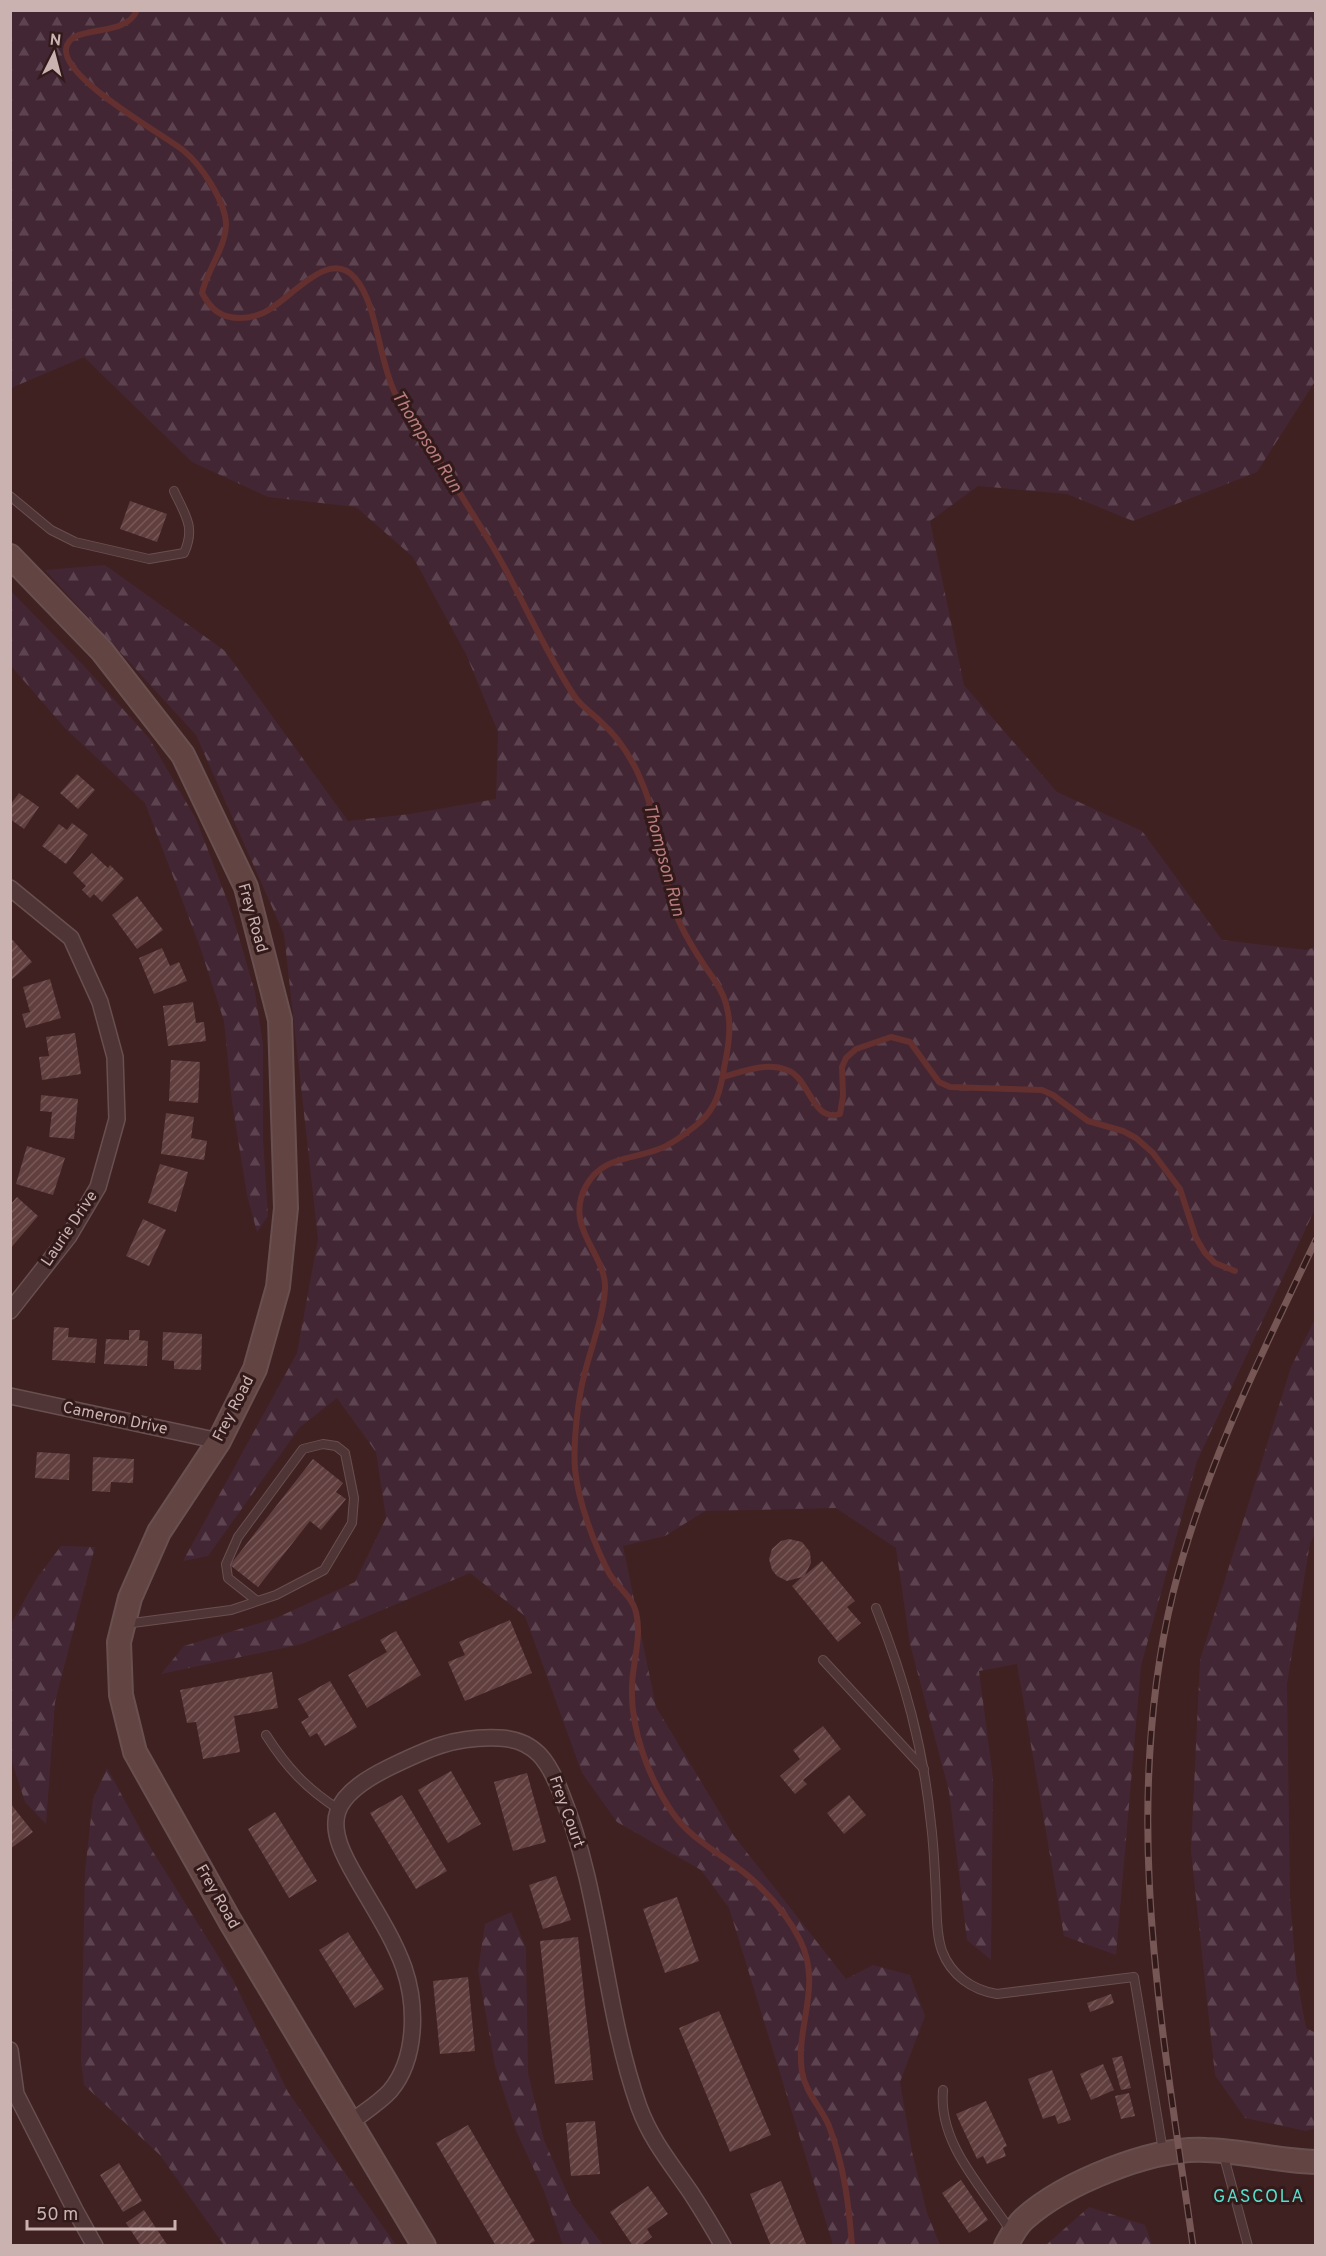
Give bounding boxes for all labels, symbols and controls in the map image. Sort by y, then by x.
north arrow [24,24,84,84]
text: N [49,31,62,52]
water label: Thompson Run [386,387,467,497]
water label: Thompson Run [637,801,689,919]
street label: Frey Road [233,881,271,955]
street label: Laurie Drive [37,1187,103,1271]
street label: Frey Road [209,1373,259,1445]
street label: Cameron Drive [61,1398,169,1440]
street label: Frey Court [544,1773,588,1851]
street label: Frey Road [191,1861,243,1933]
district label: GASCOLA [1213,2186,1305,2209]
scale bar [27,2193,176,2231]
text: 50 m [36,2204,78,2227]

